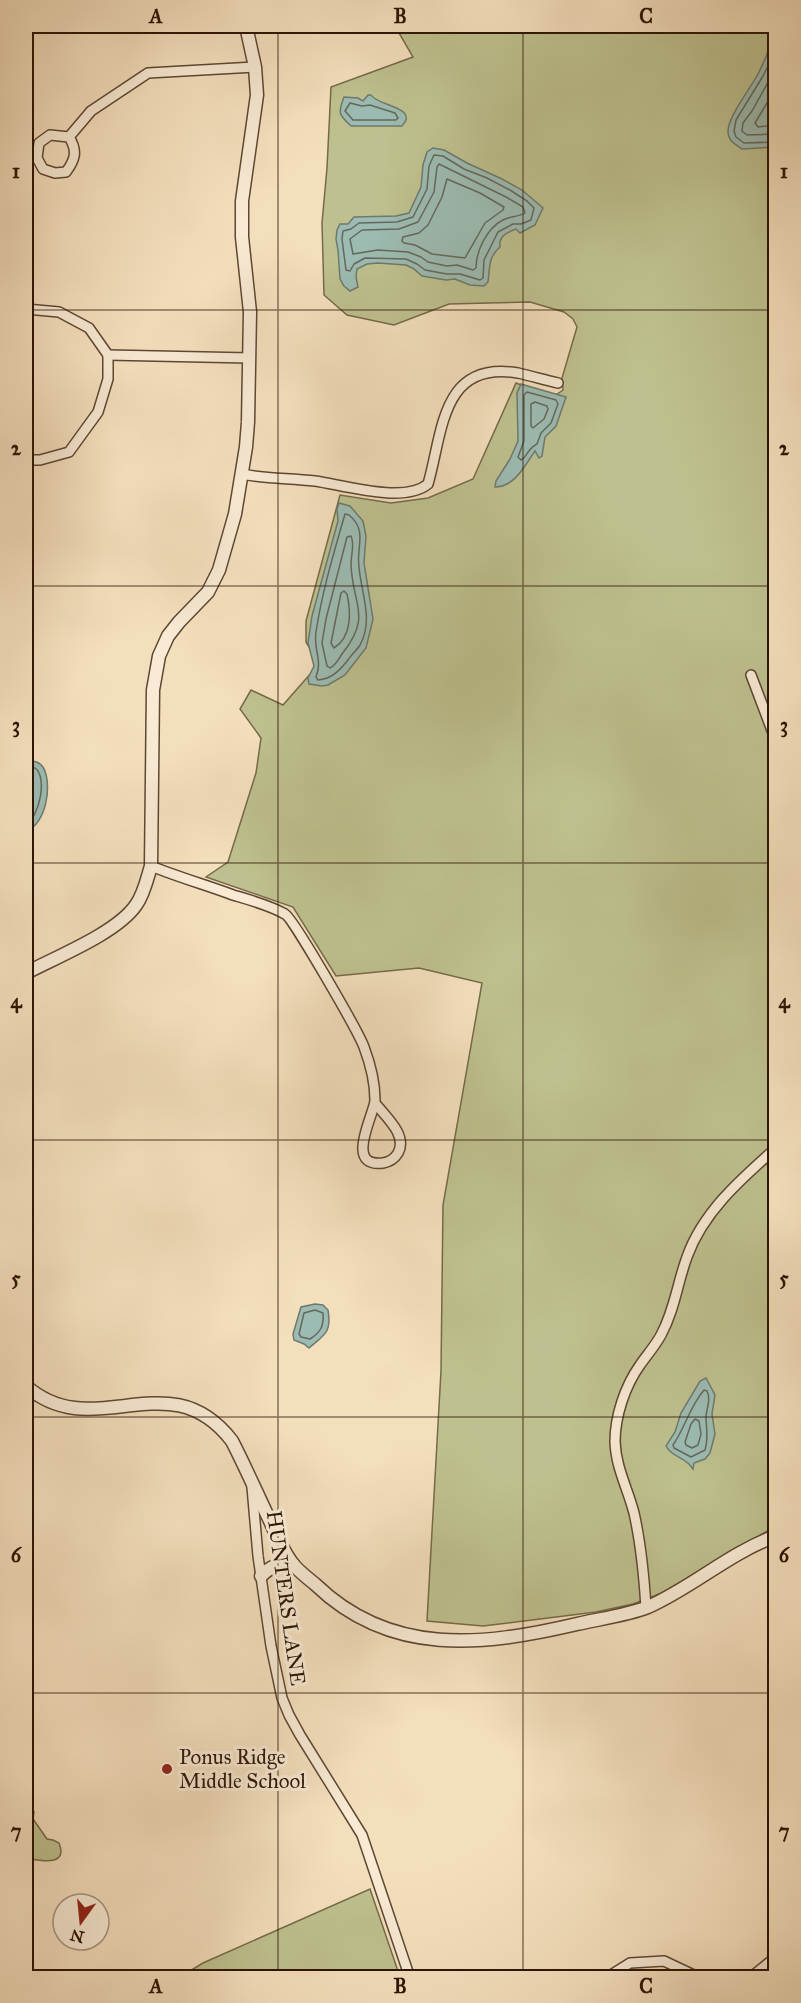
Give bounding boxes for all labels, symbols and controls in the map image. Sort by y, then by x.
text: A [147,4,163,28]
text: B [393,4,407,28]
text: C [639,4,653,28]
text: 1 [12,159,20,183]
text: 1 [780,159,788,183]
text: 2 [11,436,22,460]
text: 2 [779,436,790,460]
text: 3 [12,713,20,738]
text: 3 [780,713,788,738]
text: 4 [10,989,22,1014]
text: 4 [778,989,790,1014]
text: 5 [11,1266,21,1290]
text: 5 [779,1266,789,1290]
street label: HUNTERS LANE [261,1509,311,1687]
text: 6 [11,1543,23,1567]
text: 6 [779,1543,791,1567]
place label: Ponus Ridge Middle School [179,1744,306,1794]
marker: Ponus Ridge Middle School [160,1762,174,1776]
text: 7 [11,1819,22,1843]
text: 7 [779,1819,790,1843]
north arrow [51,1892,111,1952]
text: N [68,1925,86,1947]
text: A [147,1974,163,1998]
text: B [393,1974,407,1998]
text: C [639,1974,653,1998]

